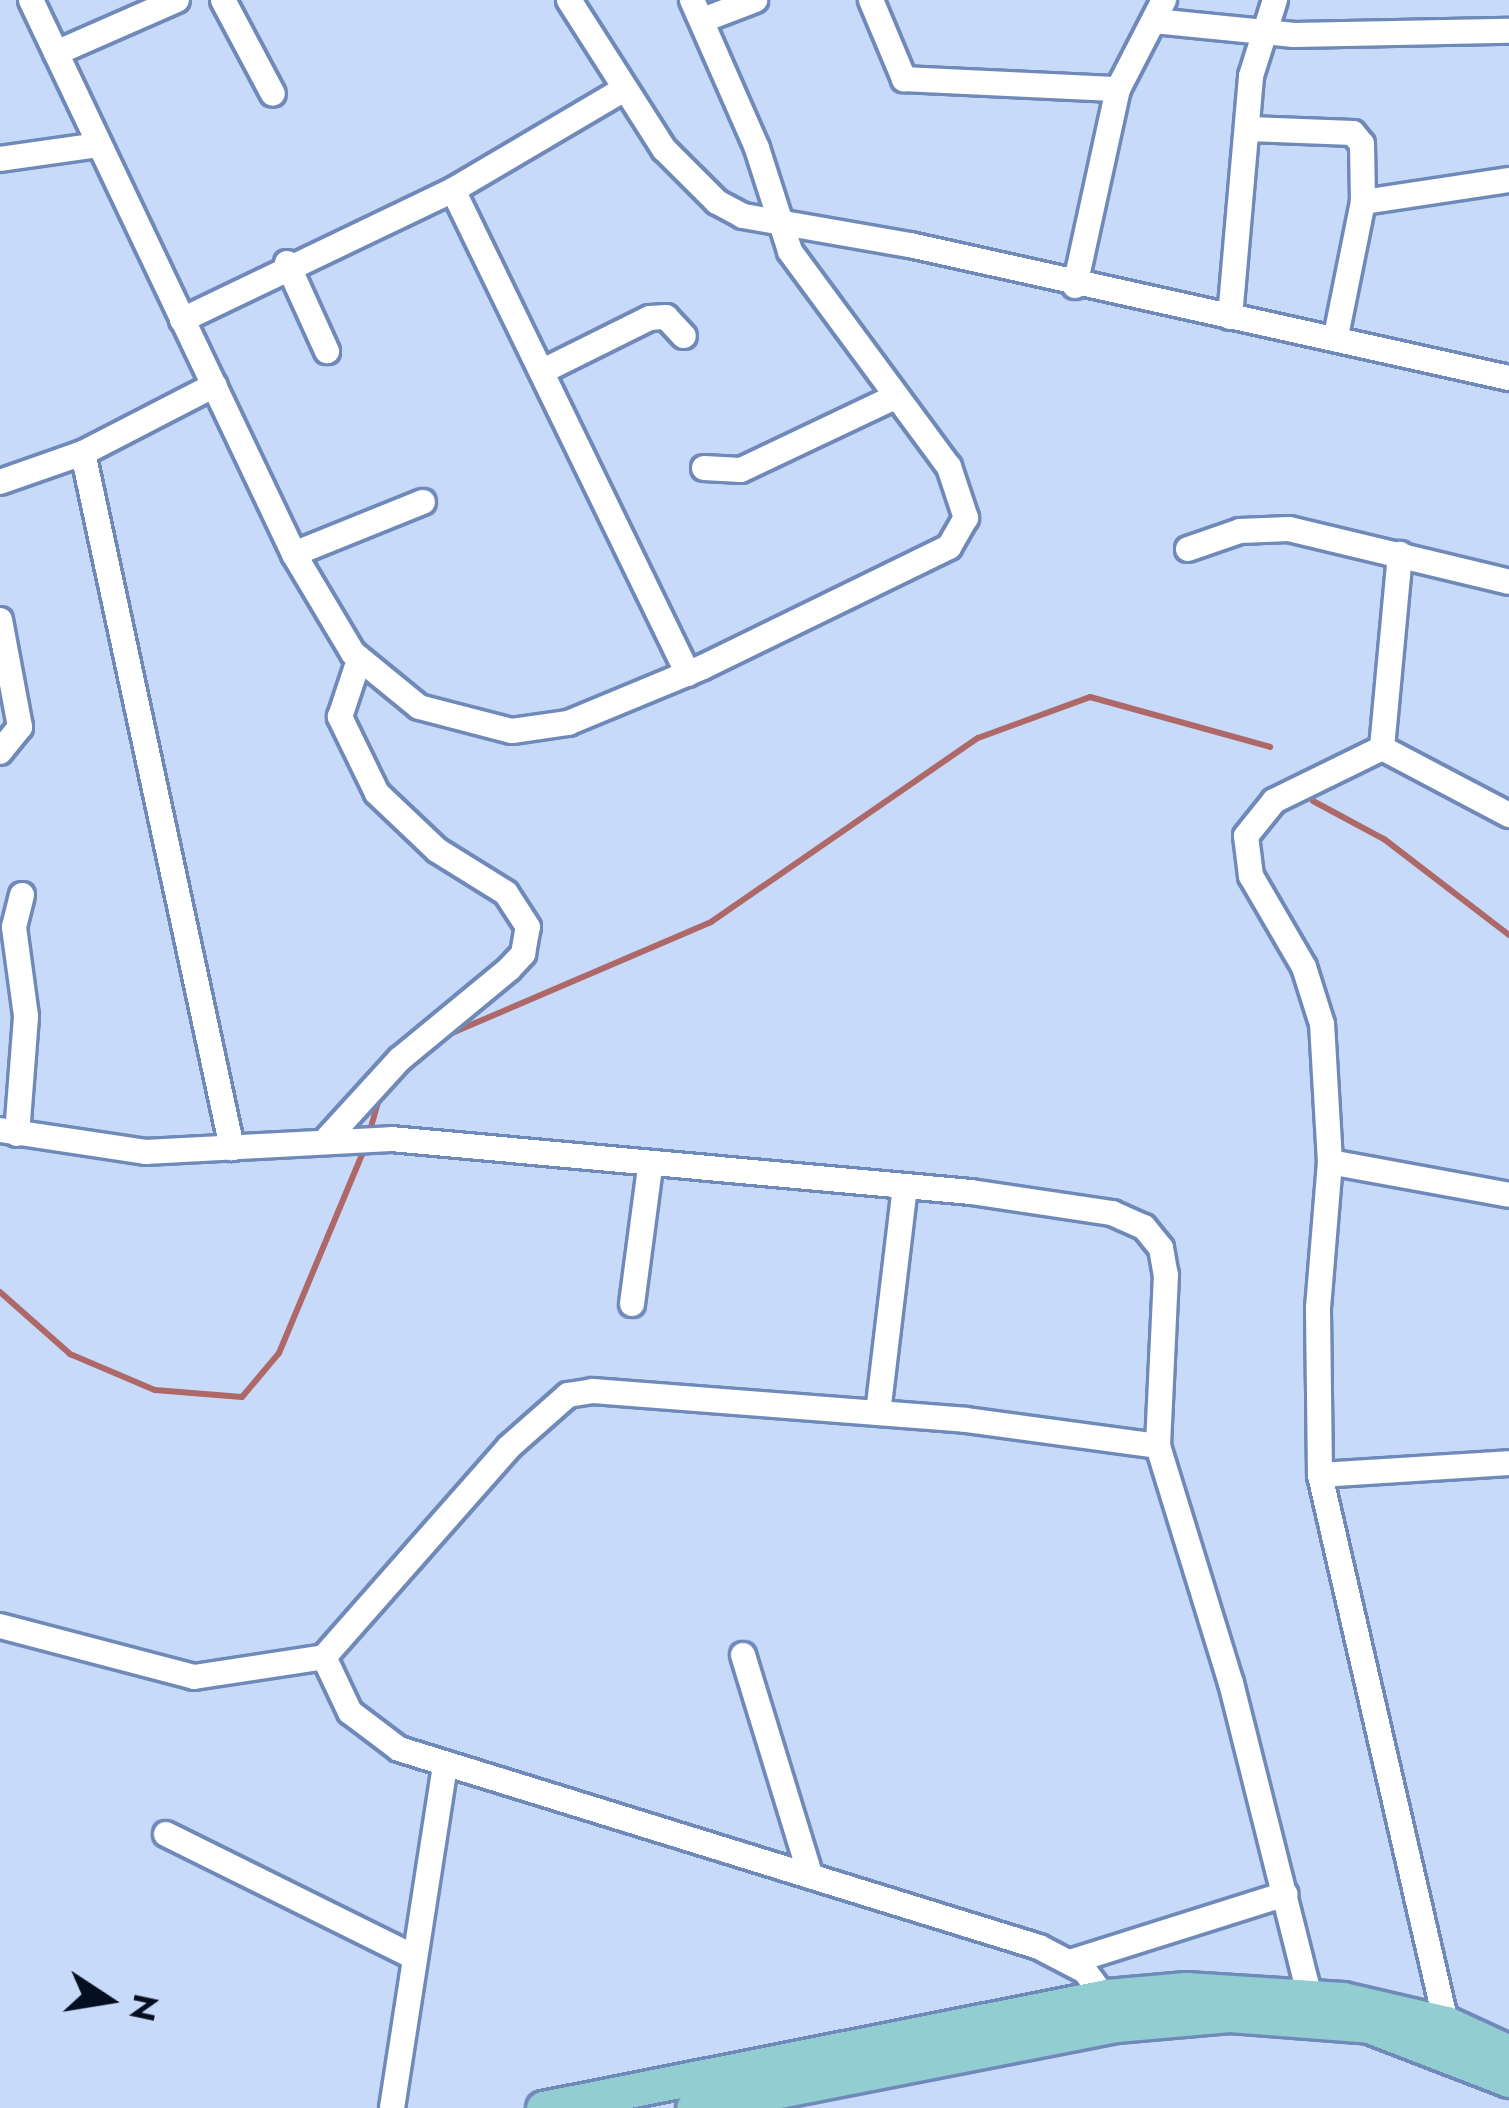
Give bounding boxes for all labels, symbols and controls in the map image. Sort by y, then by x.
north arrow [48,1940,168,2060]
text: N [118,1990,169,2025]

